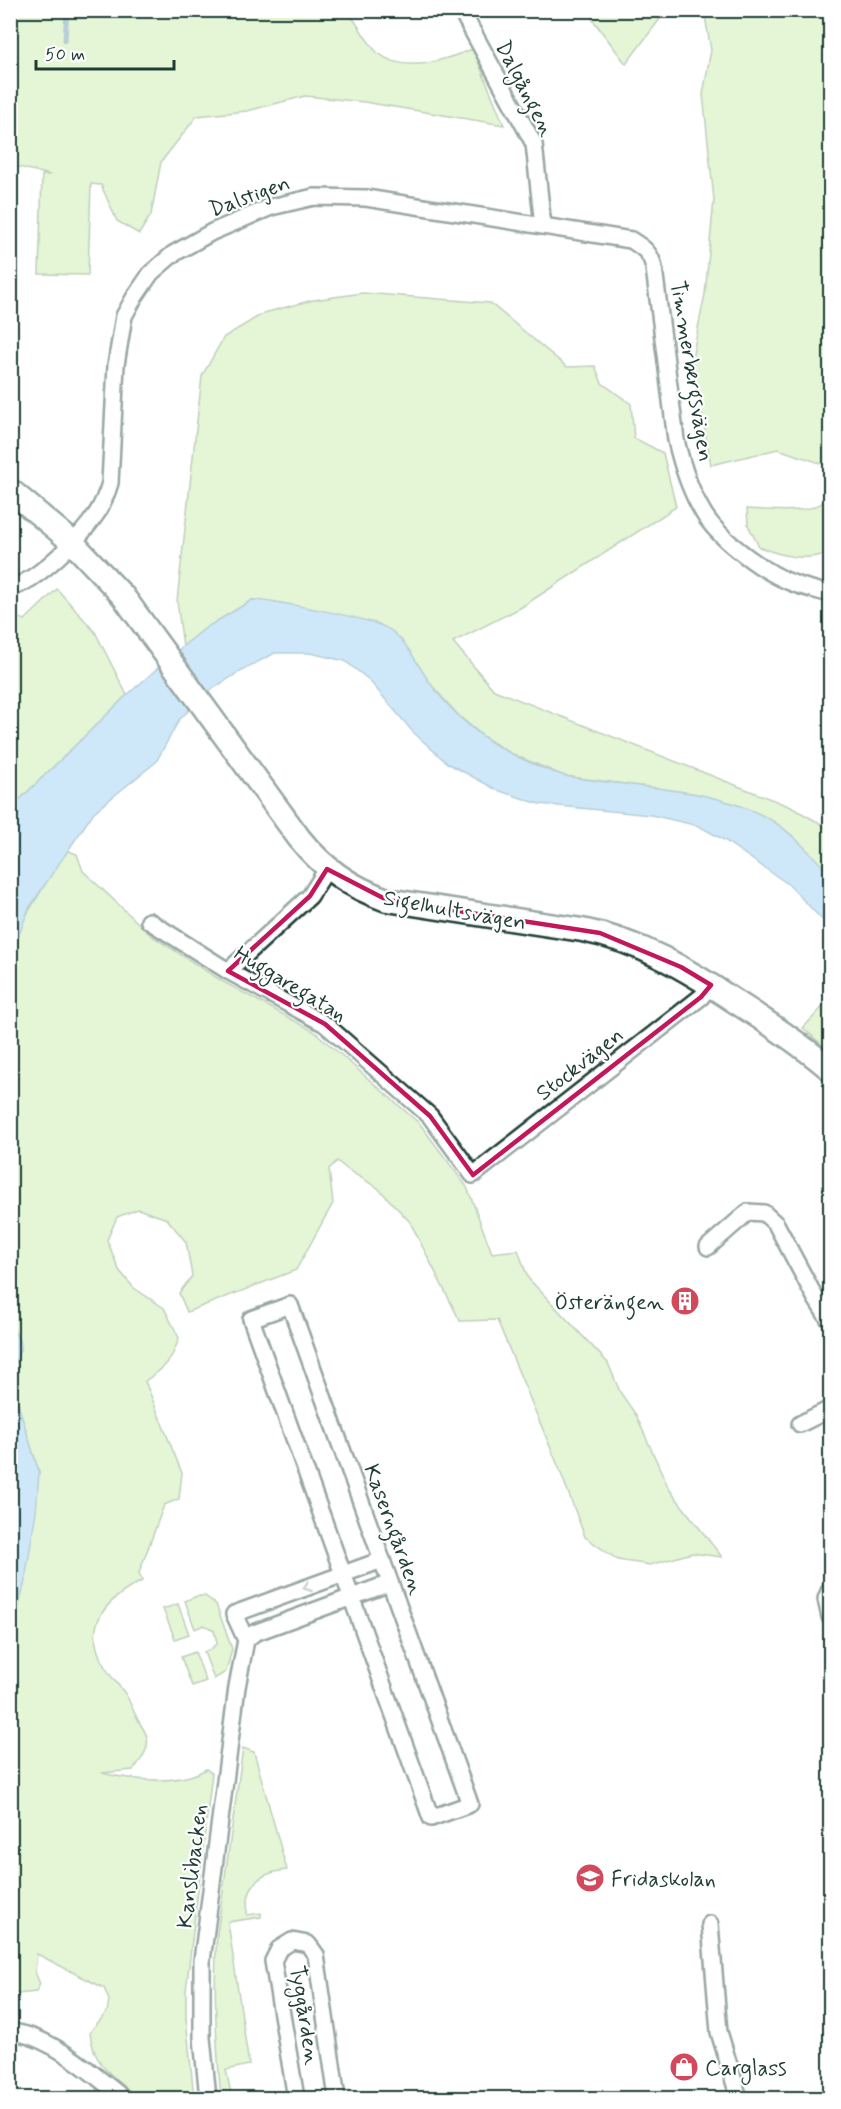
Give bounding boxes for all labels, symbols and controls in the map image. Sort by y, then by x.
scale bar [36,33,174,71]
street label: Dalgången [485,36,560,143]
text: 50 m [45,43,85,67]
street label: Dalstigen [205,169,294,225]
street label: Timmerbergsvägen [660,279,719,464]
street label: Sigelhultsvägen [381,885,528,940]
street label: Huggaregatan [227,940,352,1032]
street label: Stockvägen [531,1022,630,1108]
building icon: Österängen [669,1285,701,1317]
place label: Österängen [554,1289,664,1320]
street label: Kaserngården [354,1461,430,1600]
one-way arrow [302,1580,313,1593]
street label: Kanslibacken [171,1803,214,1930]
school or university icon: Fridaskolan [574,1862,606,1894]
place label: Fridaskolan [611,1866,716,1894]
street label: Tyggården [279,1964,326,2067]
shop icon: Carglass [668,2051,700,2083]
place label: Carglass [705,2055,787,2086]

